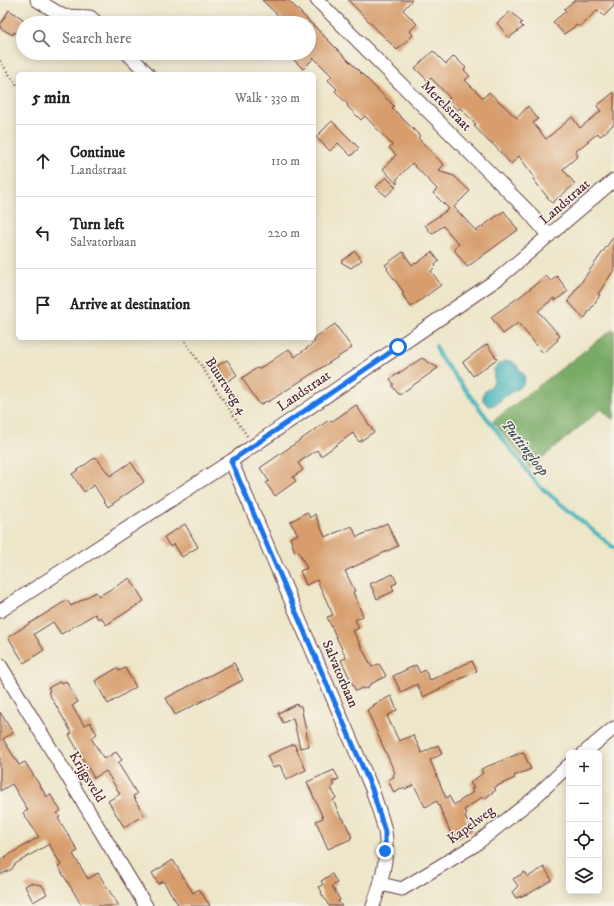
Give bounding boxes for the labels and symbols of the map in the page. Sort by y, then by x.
street label: Merelstraat [417,77,475,135]
street label: Landstraat [536,175,594,229]
route start [389,338,407,356]
street label: Buurtweg 4 [201,354,252,419]
street label: Landstraat [274,366,335,416]
water label: Puttingloop [497,416,553,480]
street label: Salvatorbaan [318,637,363,711]
street label: Krijgsveld [65,748,109,806]
street label: Kapelweg [444,802,498,848]
route end [376,842,394,860]

